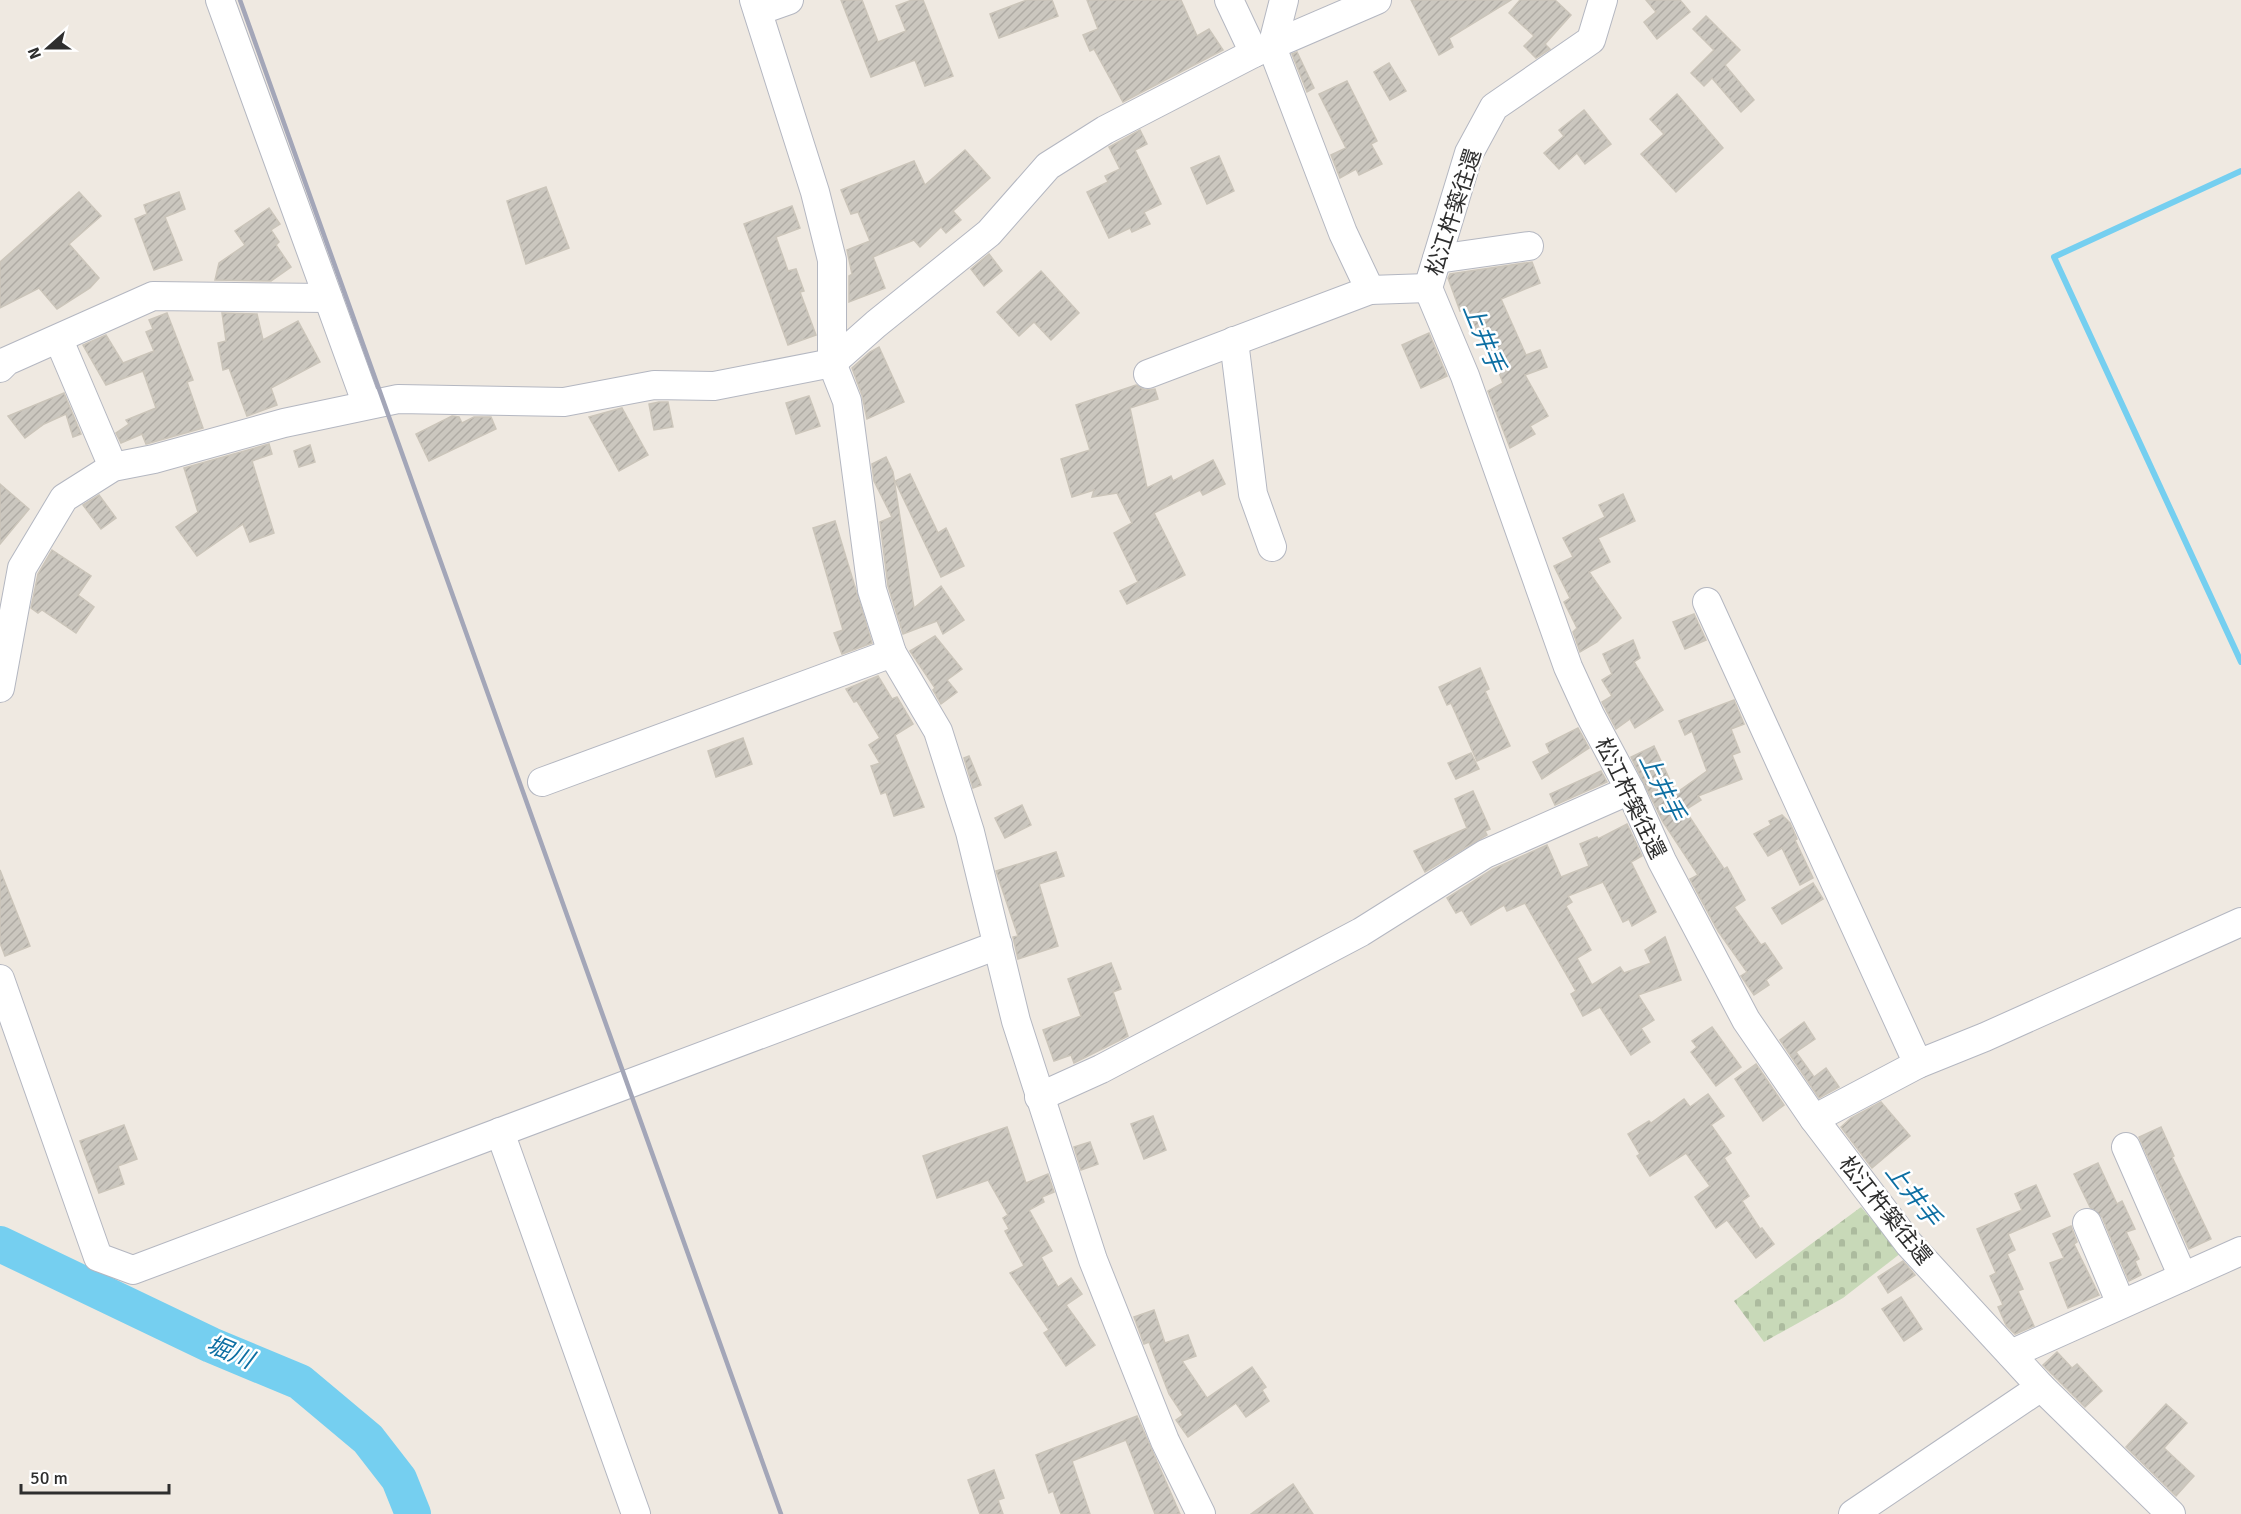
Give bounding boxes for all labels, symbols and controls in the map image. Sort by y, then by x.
north arrow [18,18,78,78]
text: N [24,44,46,62]
street label: 松江杵築往還 [1420,145,1487,279]
water label: 上井手 [1457,299,1512,379]
street label: 松江杵築往還 [1589,733,1672,863]
water label: 上井手 [1633,748,1692,828]
street label: 松江杵築往還 [1834,1151,1938,1270]
water label: 上井手 [1879,1157,1948,1234]
water label: 堀川 [202,1329,261,1376]
scale bar [21,1457,170,1495]
text: 50 m [30,1467,68,1489]

